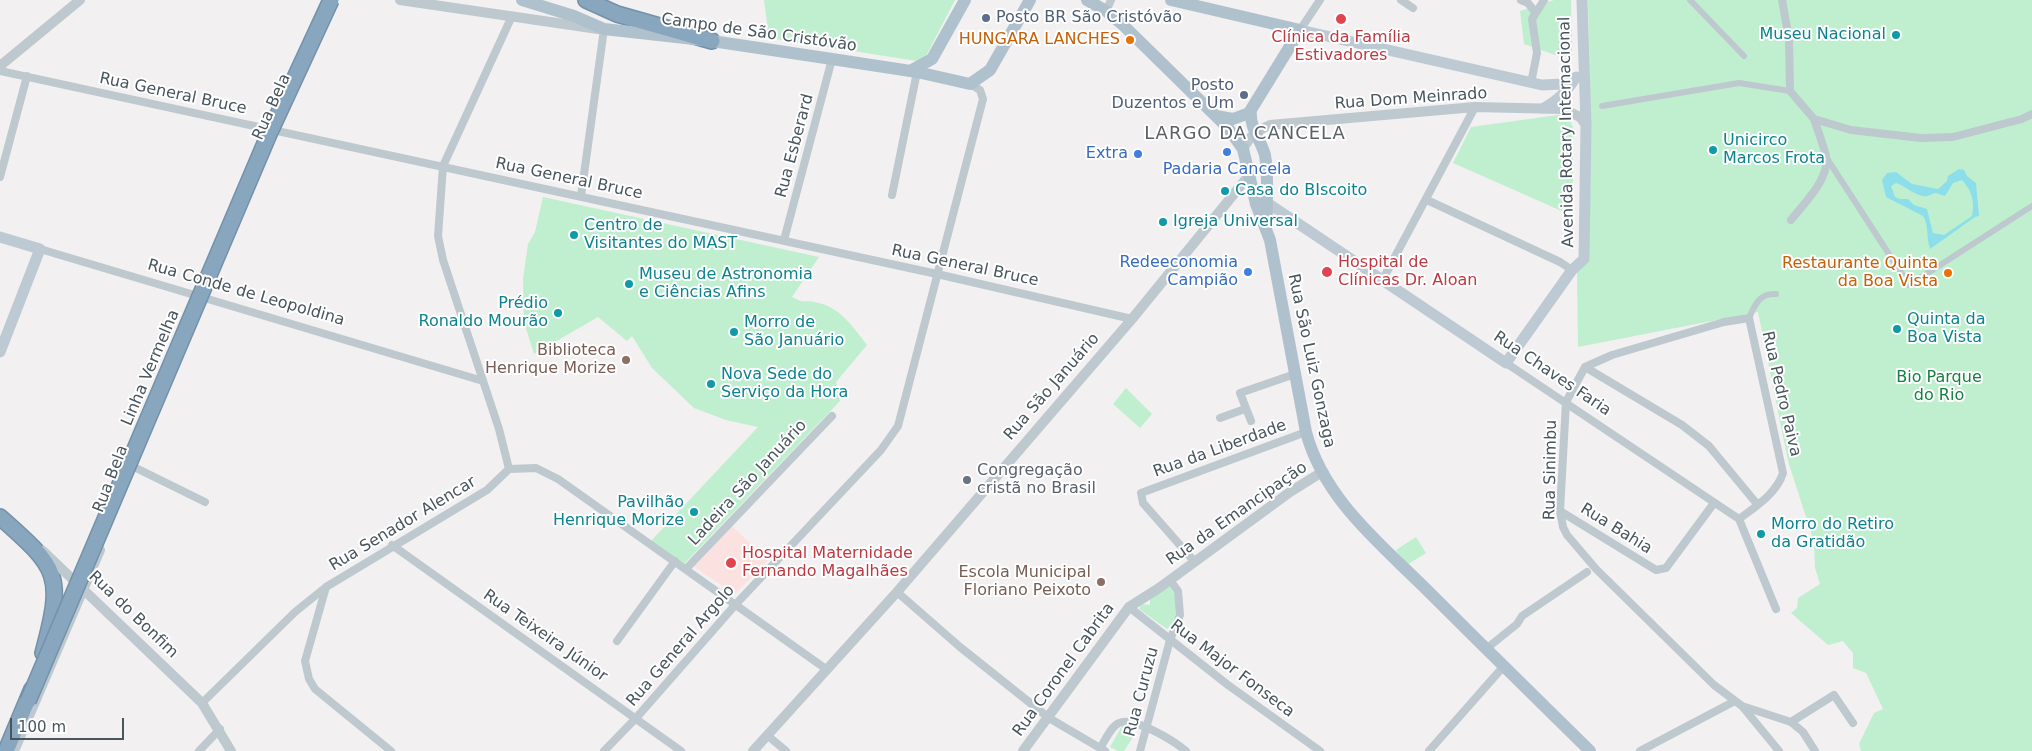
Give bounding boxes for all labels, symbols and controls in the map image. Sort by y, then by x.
place label: Posto BR São Cristóvão [996,8,1182,28]
street label: Campo de São Cristóvão [660,10,858,56]
marker: Posto BR São Cristóvão [980,12,992,24]
marker: Clínica da Família Estivadores [1334,12,1348,26]
street label: Avenida Rotary Internacional [1555,16,1579,248]
place label: Museu Nacional [1759,25,1886,45]
place label: Clínica da Família Estivadores [1271,28,1411,66]
marker: Museu Nacional [1890,29,1902,41]
place label: HUNGARA LANCHES [959,30,1120,50]
marker: HUNGARA LANCHES [1124,34,1136,46]
street label: Rua General Bruce [98,69,248,119]
street label: Rua Bela [249,71,295,143]
place label: Posto Duzentos e Um [1111,76,1234,114]
street label: Rua Dom Meinrado [1334,84,1488,114]
marker: Posto Duzentos e Um [1238,89,1250,101]
street label: Rua Esberard [772,92,818,200]
district label: LARGO DA CANCELA [1142,123,1348,145]
place label: Unicirco Marcos Frota [1723,131,1825,169]
place label: Extra [1086,144,1128,164]
marker: Unicirco Marcos Frota [1707,144,1719,156]
marker: Padaria Cancela [1221,146,1233,158]
marker: Extra [1132,148,1144,160]
street label: Rua General Bruce [494,154,644,204]
place label: Padaria Cancela [1163,160,1291,180]
place label: Casa do BIscoito [1235,181,1367,201]
marker: Casa do BIscoito [1219,185,1231,197]
place label: Igreja Universal [1173,212,1298,232]
place label: Centro de Visitantes do MAST [584,216,737,254]
marker: Igreja Universal [1157,216,1169,228]
marker: Centro de Visitantes do MAST [568,229,580,241]
street label: Rua General Bruce [890,241,1040,291]
place label: Redeeconomia Campião [1120,253,1238,291]
place label: Hospital de Clínicas Dr. Aloan [1338,253,1477,291]
place label: Restaurante Quinta da Boa Vista [1782,254,1938,292]
street label: Rua Conde de Leopoldina [145,256,347,330]
place label: Museu de Astronomia e Ciências Afins [639,265,813,303]
marker: Hospital de Clínicas Dr. Aloan [1320,265,1334,279]
marker: Redeeconomia Campião [1242,266,1254,278]
marker: Restaurante Quinta da Boa Vista [1942,267,1954,279]
street label: Rua São Luiz Gonzaga [1283,272,1339,450]
marker: Museu de Astronomia e Ciências Afins [623,278,635,290]
place label: Prédio Ronaldo Mourão [418,294,548,332]
street label: Linha Vermelha [118,307,184,429]
marker: Prédio Ronaldo Mourão [552,307,564,319]
place label: Quinta da Boa Vista [1907,310,1985,348]
place label: Morro de São Januário [744,313,844,351]
marker: Quinta da Boa Vista [1891,323,1903,335]
marker: Morro de São Januário [728,326,740,338]
street label: Rua Chaves Faria [1490,328,1614,420]
street label: Rua São Januário [1000,329,1104,445]
street label: Rua Pedro Paiva [1757,329,1805,459]
place label: Biblioteca Henrique Morize [485,341,616,379]
marker: Biblioteca Henrique Morize [620,354,632,366]
place label: Nova Sede do Serviço da Hora [721,365,848,403]
park label: Bio Parque do Rio [1896,368,1982,406]
marker: Nova Sede do Serviço da Hora [705,378,717,390]
street label: Ladeira São Januário [685,416,811,550]
street label: Rua da Liberdade [1151,416,1289,482]
street label: Rua Sinimbu [1541,420,1561,520]
street label: Rua Bela [89,443,133,515]
street label: Rua da Emancipação [1163,458,1311,570]
place label: Congregação cristã no Brasil [977,461,1096,499]
street label: Rua Senador Alencar [326,473,480,575]
marker: Congregação cristã no Brasil [961,474,973,486]
place label: Pavilhão Henrique Morize [553,493,684,531]
street label: Rua Bahia [1577,500,1655,558]
marker: Pavilhão Henrique Morize [688,506,700,518]
place label: Morro do Retiro da Gratidão [1771,515,1894,553]
marker: Morro do Retiro da Gratidão [1755,528,1767,540]
place label: Hospital Maternidade Fernando Magalhães [742,544,913,582]
marker: Hospital Maternidade Fernando Magalhães [724,556,738,570]
place label: Escola Municipal Floriano Peixoto [958,563,1091,601]
street label: Rua do Bonfim [84,567,182,663]
marker: Escola Municipal Floriano Peixoto [1095,576,1107,588]
street label: Rua General Argolo [623,581,739,711]
street label: Rua Teixeira Júnior [479,586,611,686]
street label: Rua Coronel Cabrita [1009,600,1119,740]
street label: Rua Major Fonseca [1166,616,1298,722]
street label: Rua Curuzu [1121,645,1163,739]
scale bar [12,708,126,740]
text: 100 m [18,718,66,736]

